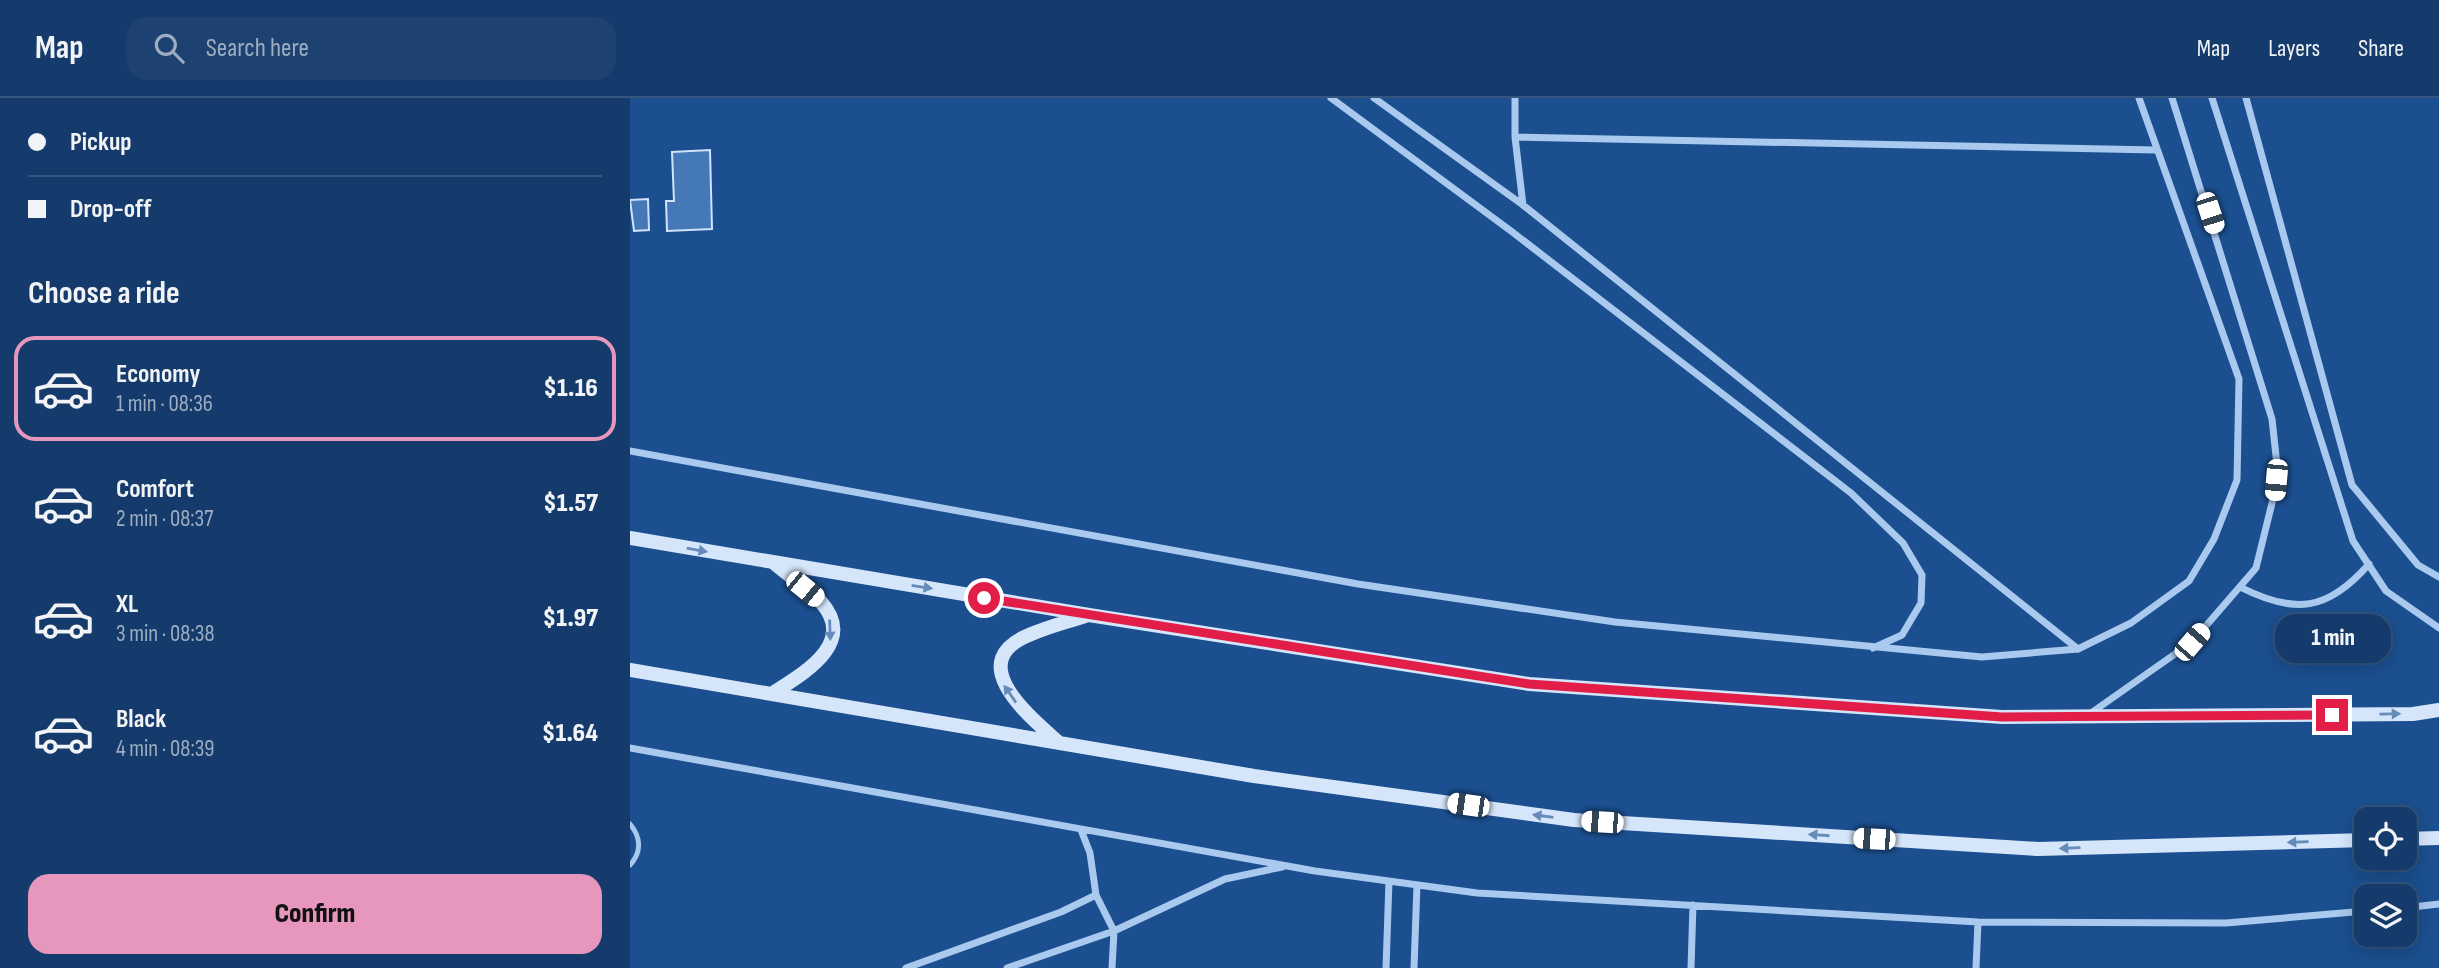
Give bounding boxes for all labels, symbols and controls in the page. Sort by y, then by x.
search box [126,17,616,80]
text: Map [35,28,84,68]
icon: search [150,29,188,67]
text: Search here [206,33,309,64]
text: Map [2197,34,2230,63]
text: Layers [2268,34,2320,63]
text: Share [2358,34,2404,63]
text: Pickup [70,127,132,158]
car [2194,190,2227,236]
text: Drop-off [70,194,151,225]
text: Choose a ride [28,274,180,313]
icon: car [32,357,95,420]
text: Economy [116,359,200,390]
text: $1.16 [543,373,598,404]
text: 1 min · 08:36 [116,390,213,418]
car [2264,458,2289,502]
icon: car [32,472,95,535]
text: Comfort [116,474,194,505]
text: $1.57 [543,488,598,519]
text: 2 min · 08:37 [116,505,213,533]
one-way arrow [686,545,708,556]
car [783,568,828,610]
one-way arrow [911,582,933,593]
route start [968,582,1000,614]
icon: car [32,587,95,650]
text: XL [116,589,138,620]
text: $1.97 [543,603,598,634]
callout: 1 min [2274,614,2390,662]
one-way arrow [825,619,836,641]
car [2171,619,2214,665]
text: 3 min · 08:38 [116,620,214,648]
text: 1 min [2311,624,2355,652]
one-way arrow [1003,685,1017,703]
route end [2316,699,2348,731]
icon: car [32,702,95,765]
text: Black [116,704,166,735]
one-way arrow [2379,708,2401,720]
text: $1.64 [542,718,598,749]
text: 4 min · 08:39 [116,735,215,763]
car [1446,792,1491,818]
map controls [2354,807,2417,947]
button: locate [2354,807,2417,870]
one-way arrow [1532,810,1554,821]
car [1581,810,1624,834]
car [1853,827,1896,851]
one-way arrow [1808,830,1830,841]
one-way arrow [2287,836,2309,848]
one-way arrow [2059,843,2081,854]
button: Confirm [28,874,602,954]
button: layers [2354,884,2417,947]

